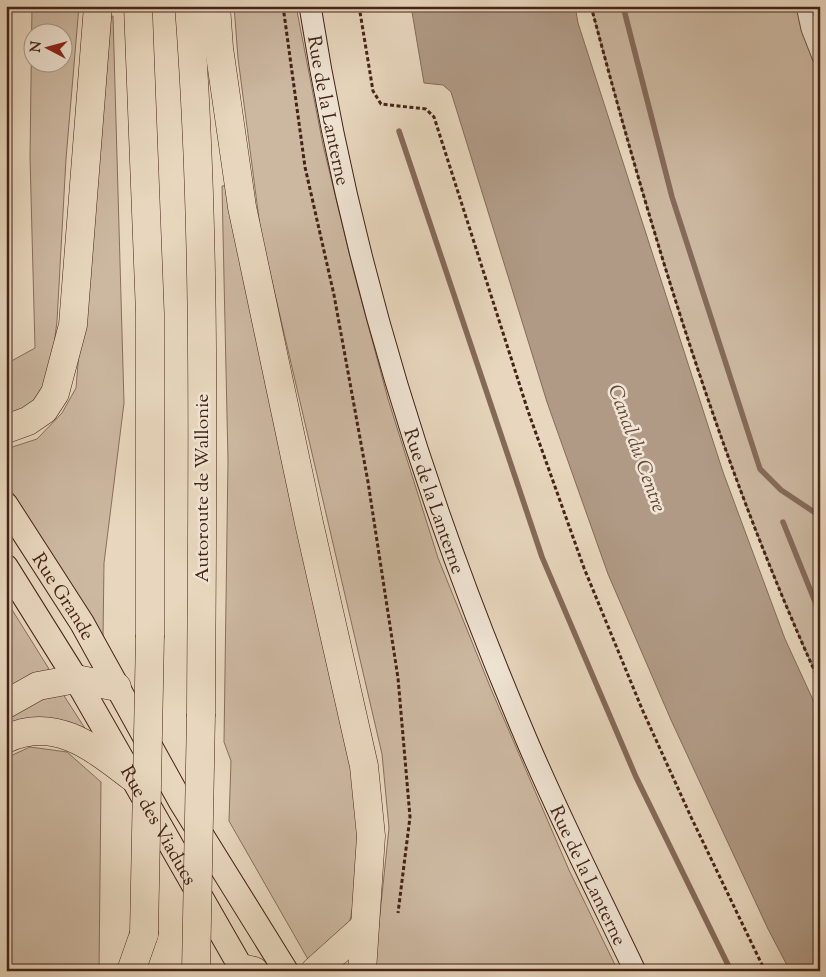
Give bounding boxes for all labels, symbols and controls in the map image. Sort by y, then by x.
north arrow [22,22,72,72]
street label: Rue de la Lanterne [299,34,355,188]
text: N [27,40,48,53]
water label: Canal du Centre [599,381,672,517]
street label: Autoroute de Wallonie [190,393,217,582]
street label: Rue de la Lanterne [395,425,470,578]
street label: Rue Grande [24,548,100,646]
street label: Rue des Viaducs [112,761,202,891]
street label: Rue de la Lanterne [542,802,632,951]

